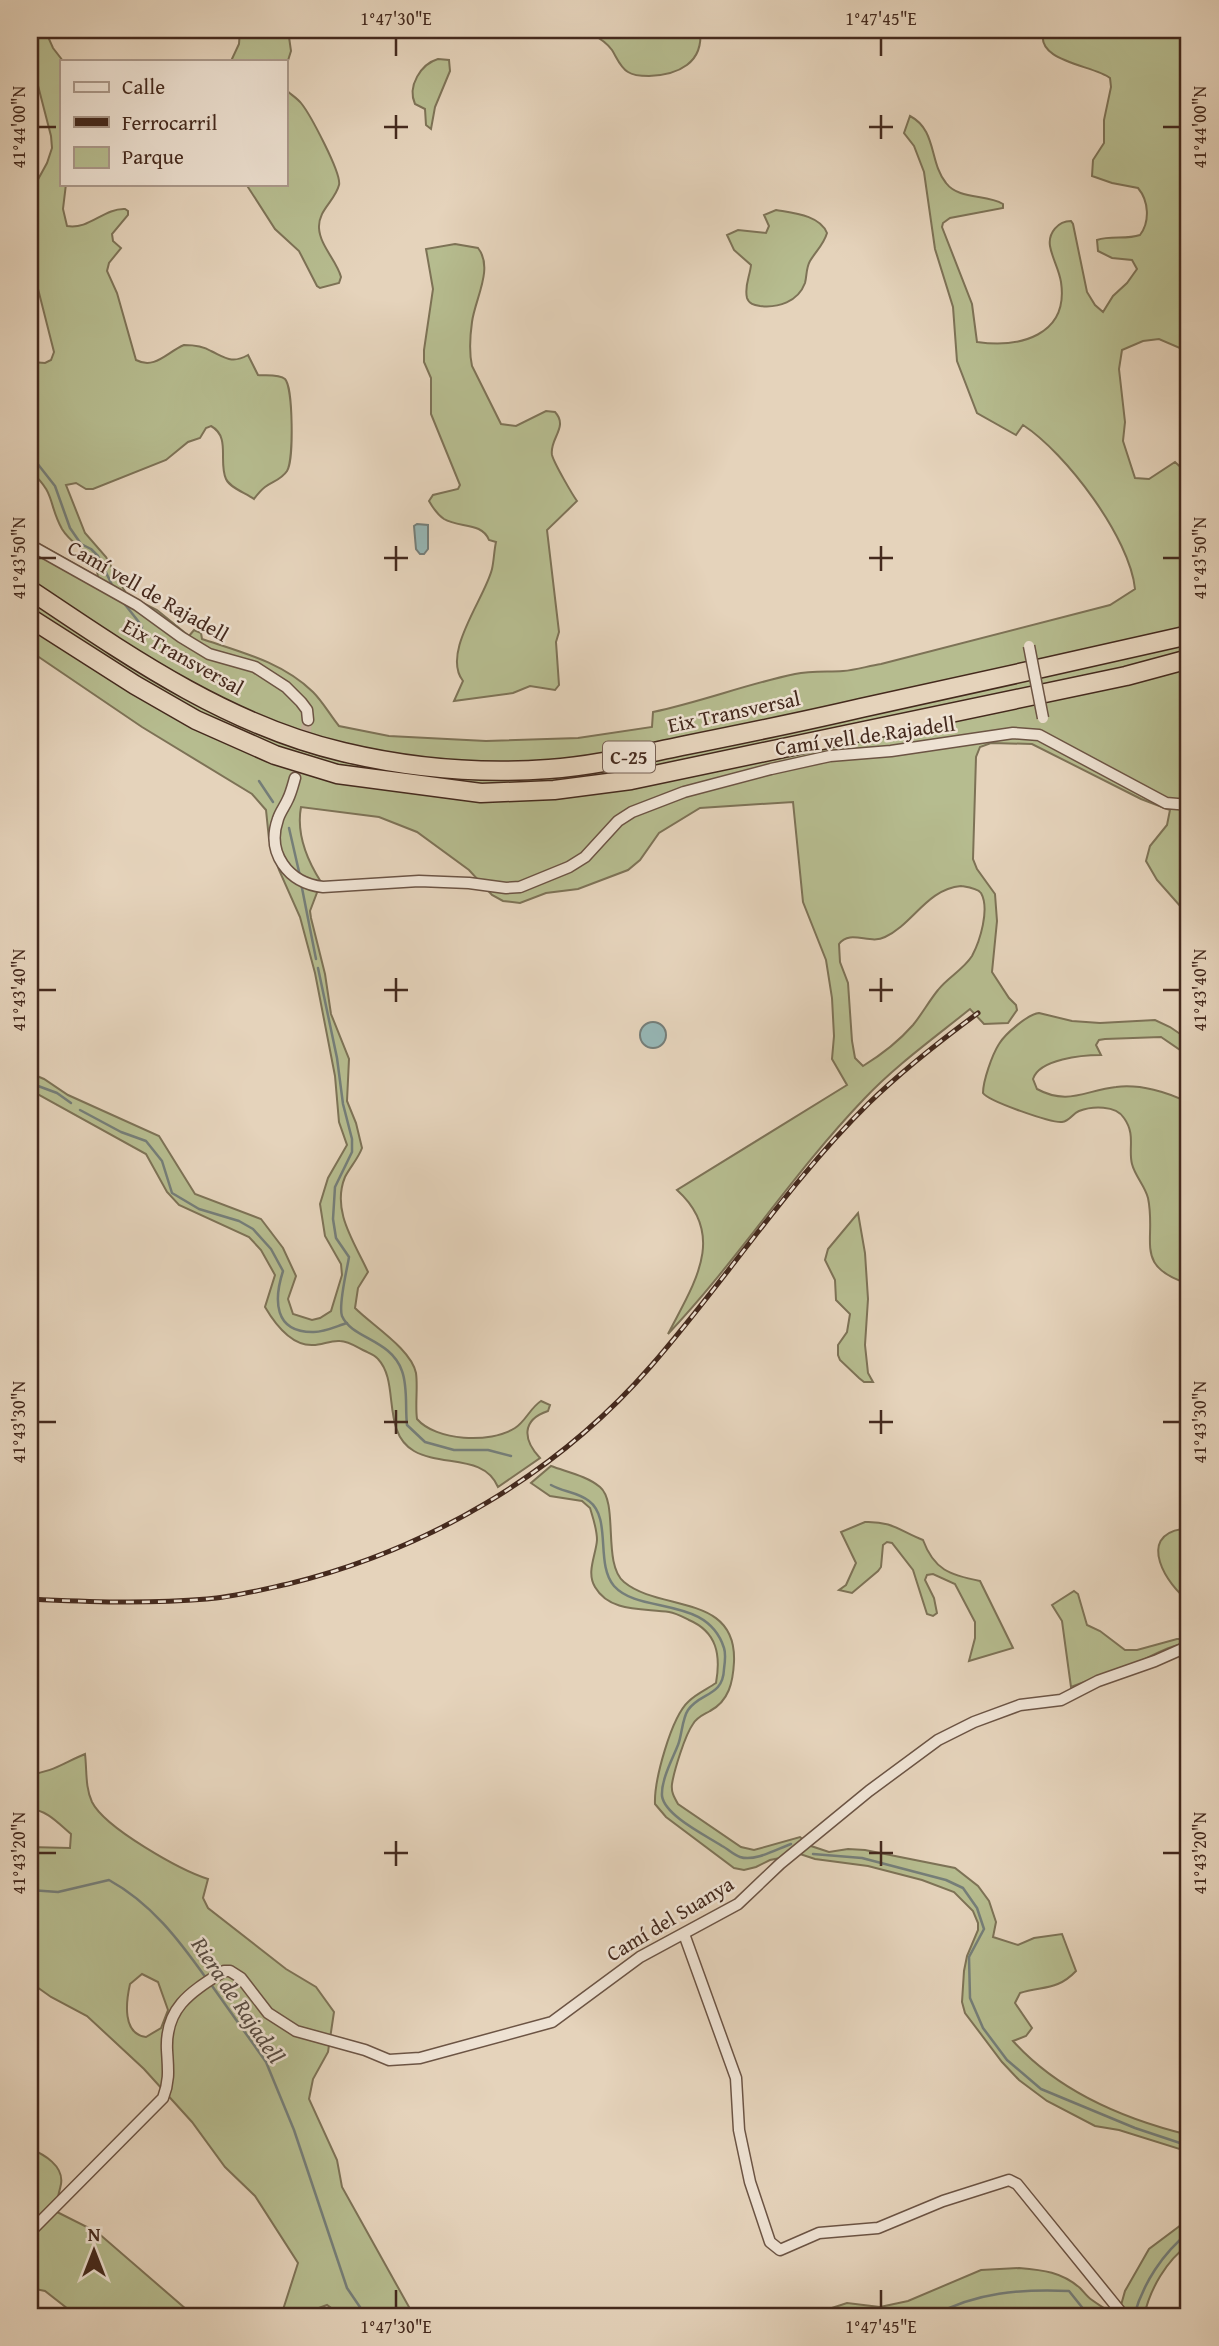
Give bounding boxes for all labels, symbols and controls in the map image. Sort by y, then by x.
text: 1°47'30"E [360,5,432,32]
text: 1°47'45"E [845,5,917,32]
legend [60,60,287,186]
text: Calle [122,71,165,102]
text: 41°44'00"N [5,85,32,168]
text: 41°44'00"N [1186,85,1213,168]
text: Ferrocarril [122,107,217,138]
text: Parque [122,141,184,172]
text: 41°43'50"N [5,516,32,599]
text: 41°43'50"N [1186,516,1213,599]
street label: Camí vell de Rajadell [62,532,235,649]
street label: Eix Transversal [117,610,250,703]
street label: Eix Transversal [665,682,803,741]
street label: Camí vell de Rajadell [773,708,957,763]
road number: C-25 [603,742,655,772]
text: 41°43'40"N [5,948,32,1031]
text: 41°43'40"N [1186,948,1213,1031]
text: 41°43'30"N [5,1380,32,1463]
text: 41°43'30"N [1186,1380,1213,1463]
text: 41°43'20"N [5,1811,32,1894]
text: 41°43'20"N [1186,1811,1213,1894]
street label: Camí del Suanya [600,1868,740,1969]
water label: Riera de Rajadell [183,1929,293,2070]
north arrow [60,2216,130,2286]
text: N [88,2220,101,2248]
text: 1°47'30"E [360,2313,432,2340]
text: 1°47'45"E [845,2313,917,2340]

